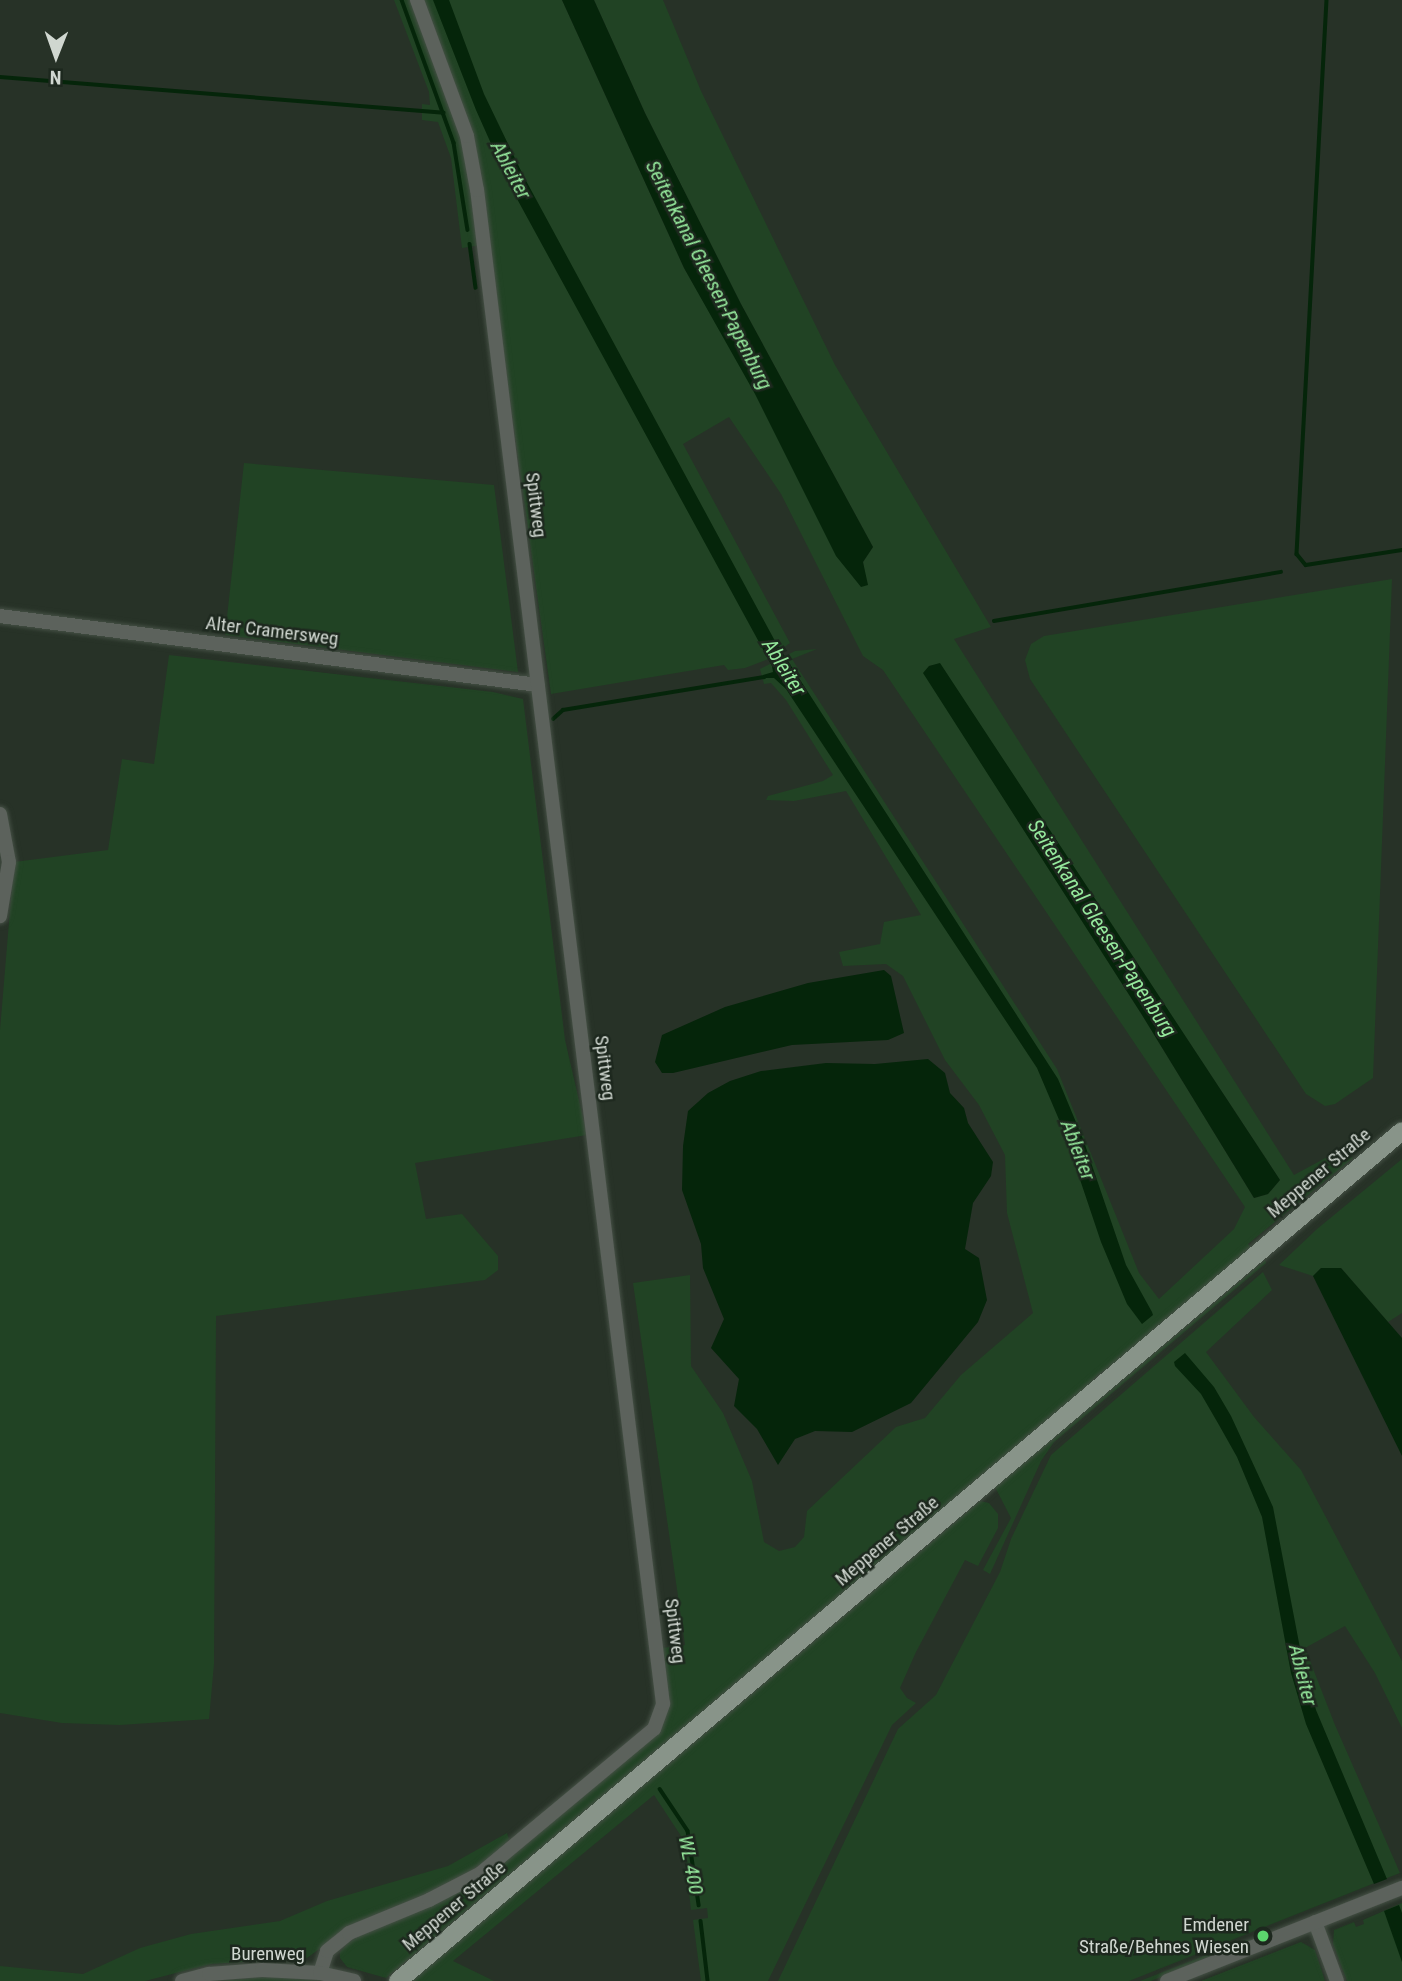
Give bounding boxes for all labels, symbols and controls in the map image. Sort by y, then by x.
north arrow [21,21,91,91]
text: N [50,66,62,89]
water label: Ableiter [485,137,537,203]
water label: Seitenkanal Gleesen-Papenburg [640,156,778,394]
street label: Spittweg [521,471,551,539]
street label: Alter Cramersweg [204,612,340,650]
water label: Ableiter [757,634,811,700]
water label: Seitenkanal Gleesen-Papenburg [1022,815,1182,1041]
street label: Spittweg [590,1034,620,1102]
water label: Ableiter [1055,1116,1101,1184]
street label: Meppener Straße [1263,1123,1375,1223]
street label: Meppener Straße [831,1491,943,1591]
street label: Spittweg [660,1597,690,1665]
water label: Ableiter [1283,1642,1323,1708]
water label: WL 400 [673,1833,709,1897]
street label: Meppener Straße [398,1856,510,1956]
place label: Emdener Straße/Behnes Wiesen [1079,1914,1249,1958]
marker: Emdener Straße/Behnes Wiesen [1255,1928,1271,1944]
street label: Burenweg [231,1943,305,1965]

